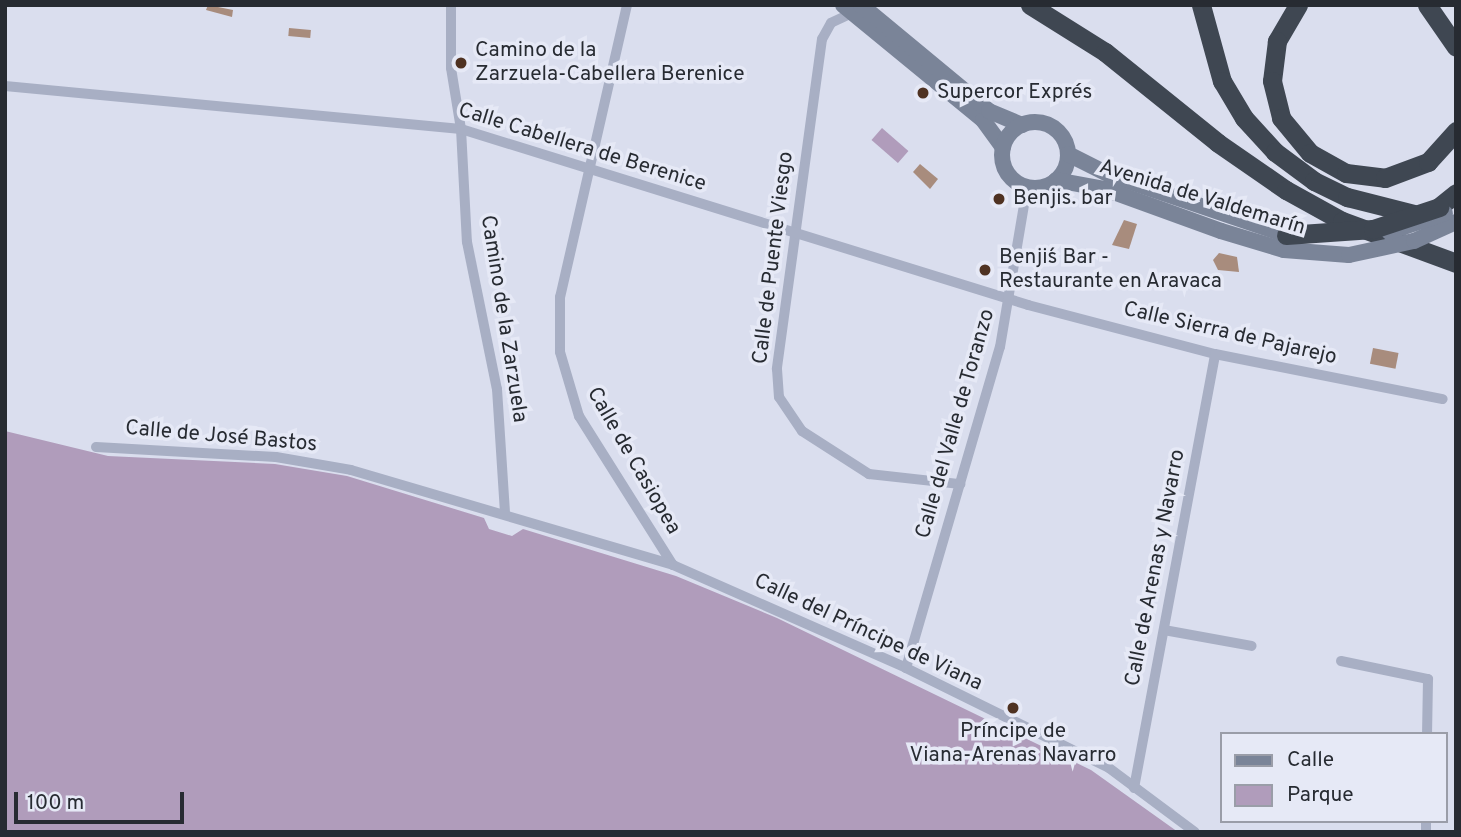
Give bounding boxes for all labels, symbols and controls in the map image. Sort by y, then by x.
place label: Camino de la Zarzuela-Cabellera Berenice [475,38,745,88]
marker: Camino de la Zarzuela-Cabellera Berenice [453,55,469,71]
place label: Supercor Exprés [937,80,1092,106]
marker: Supercor Exprés [915,85,931,101]
street label: Calle Cabellera de Berenice [455,98,709,198]
street label: Calle de Puente Viesgo [748,150,800,366]
street label: Avenida de Valdemarín [1096,155,1308,241]
place label: Benjis. bar [1013,186,1113,212]
marker: Benjis. bar [991,191,1007,207]
street label: Camino de la Zarzuela [474,214,532,424]
place label: Benji´s Bar - Restaurante en Aravaca [999,245,1223,295]
marker: Benji´s Bar - Restaurante en Aravaca [977,262,993,278]
street label: Calle Sierra de Pajarejo [1121,297,1339,371]
street label: Calle del Valle de Toranzo [911,306,1001,542]
street label: Calle de Casiopea [581,383,685,539]
street label: Calle de José Bastos [124,416,318,458]
street label: Calle de Arenas y Navarro [1121,447,1191,689]
street label: Calle del Príncipe de Viana [749,569,987,697]
marker: Príncipe de Viana-Arenas Navarro [1005,700,1021,716]
place label: Príncipe de Viana-Arenas Navarro [910,719,1116,769]
legend [1220,732,1447,823]
text: Calle [1287,747,1334,774]
scale bar [18,778,187,822]
text: Parque [1287,782,1354,809]
text: 100 m [27,790,84,817]

